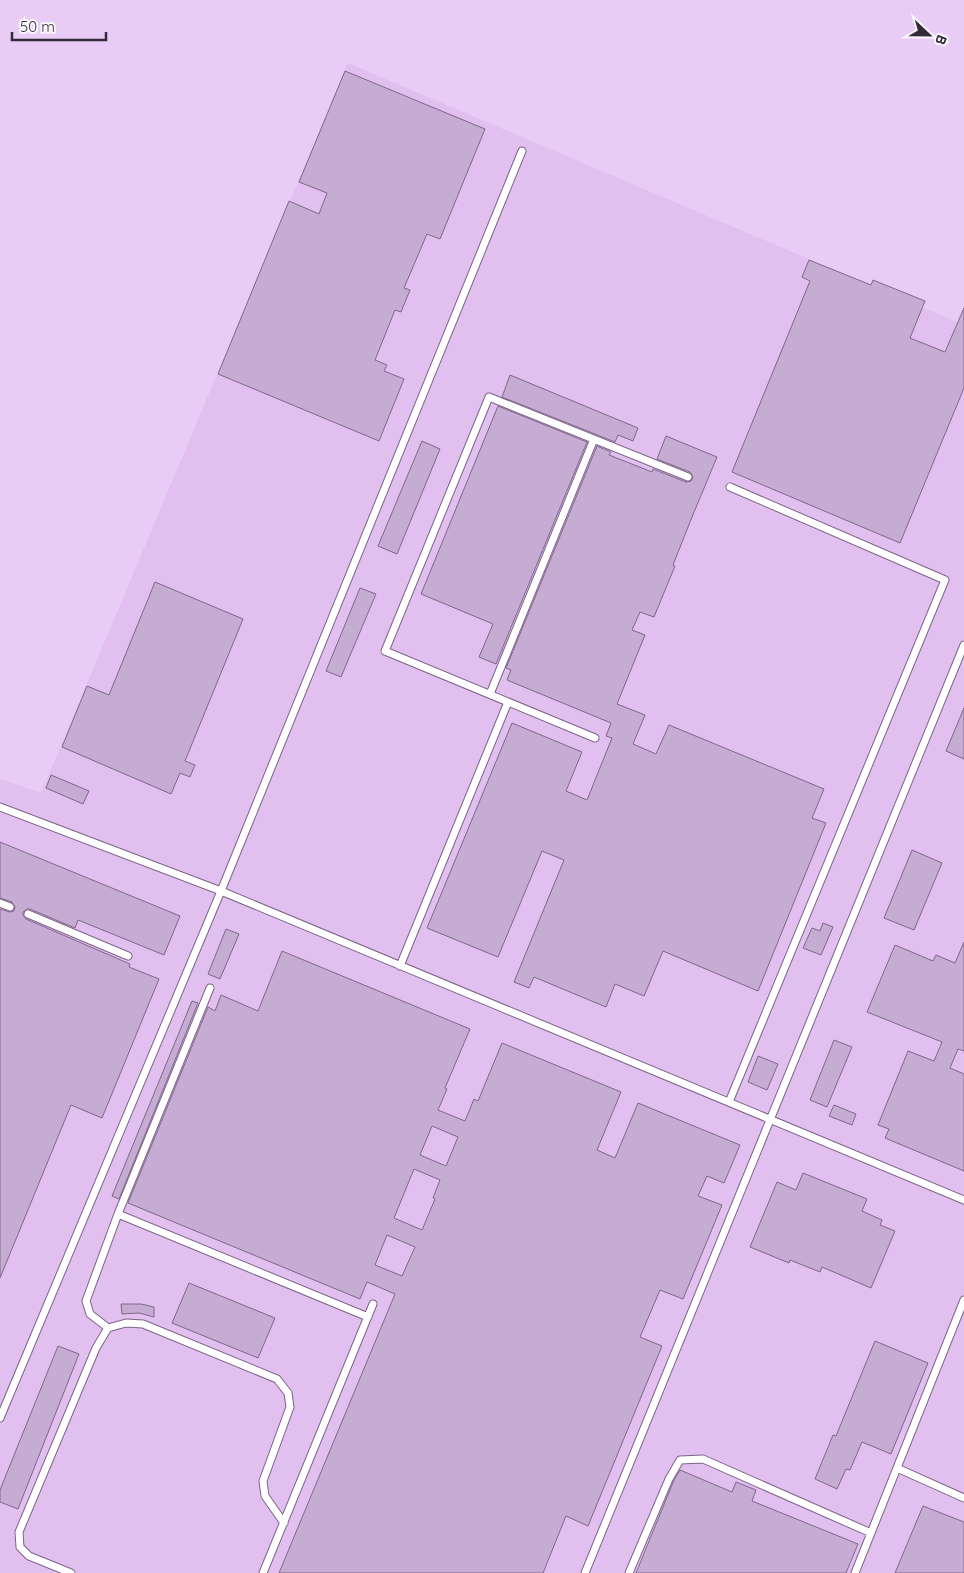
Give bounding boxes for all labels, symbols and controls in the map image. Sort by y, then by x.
scale bar [12,10,106,42]
north arrow [904,10,954,60]
text: 50 m [20,17,55,36]
text: B [931,32,951,47]

